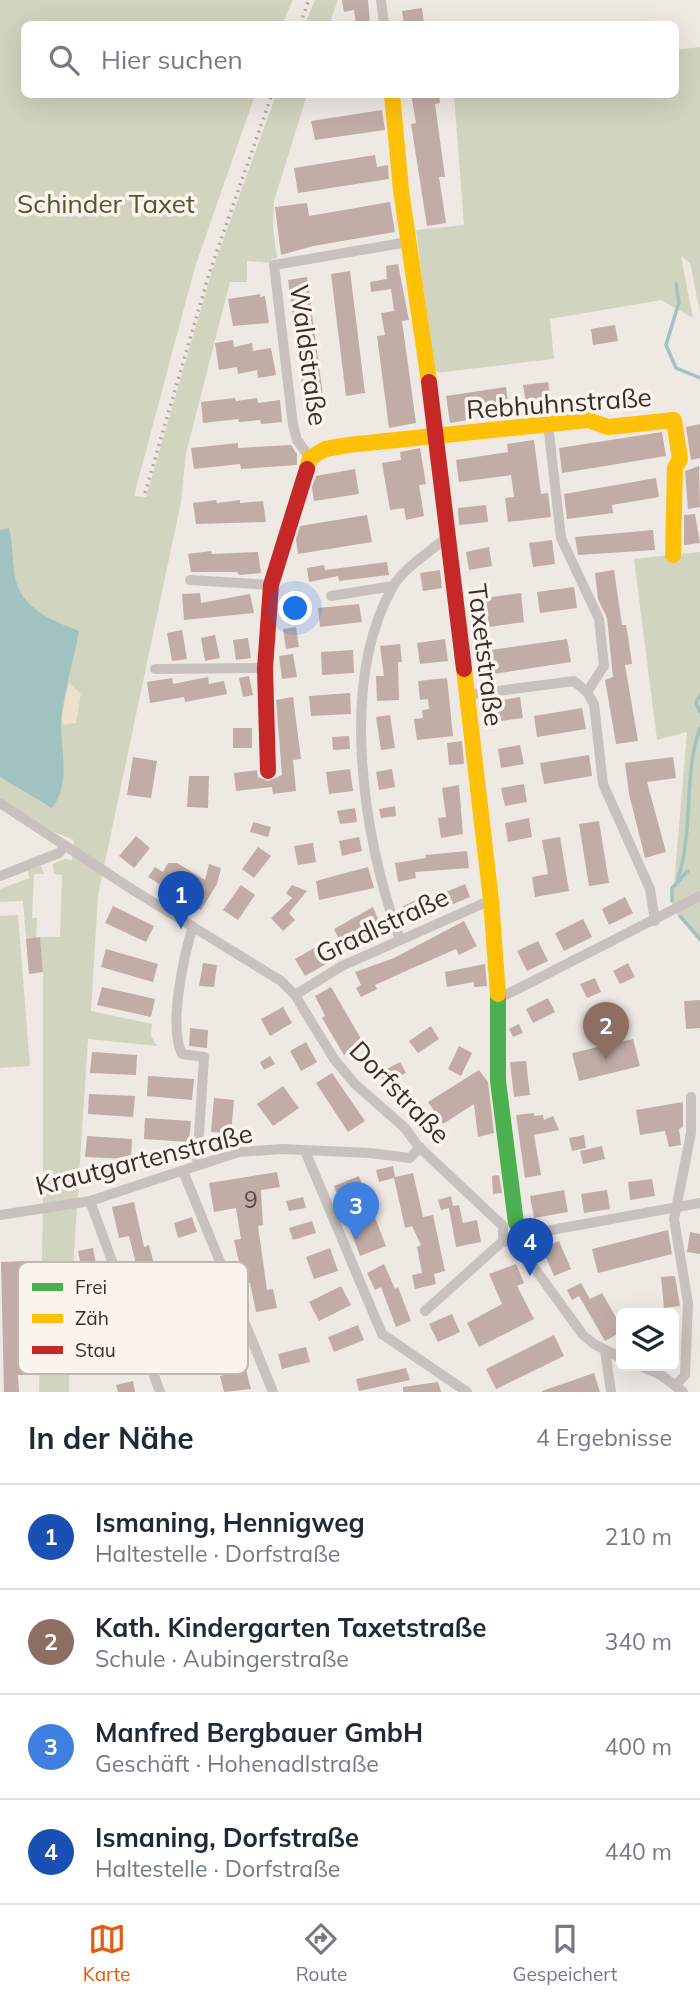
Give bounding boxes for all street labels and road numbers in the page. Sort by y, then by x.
street label: Waldstraße [283,282,335,428]
street label: Rebhuhnstraße [465,380,653,426]
street label: Taxetstraße [461,582,511,728]
street label: Gradlstraße [310,880,454,970]
street label: Dorfstraße [343,1034,457,1150]
street label: Krautgartenstraße [32,1116,256,1202]

